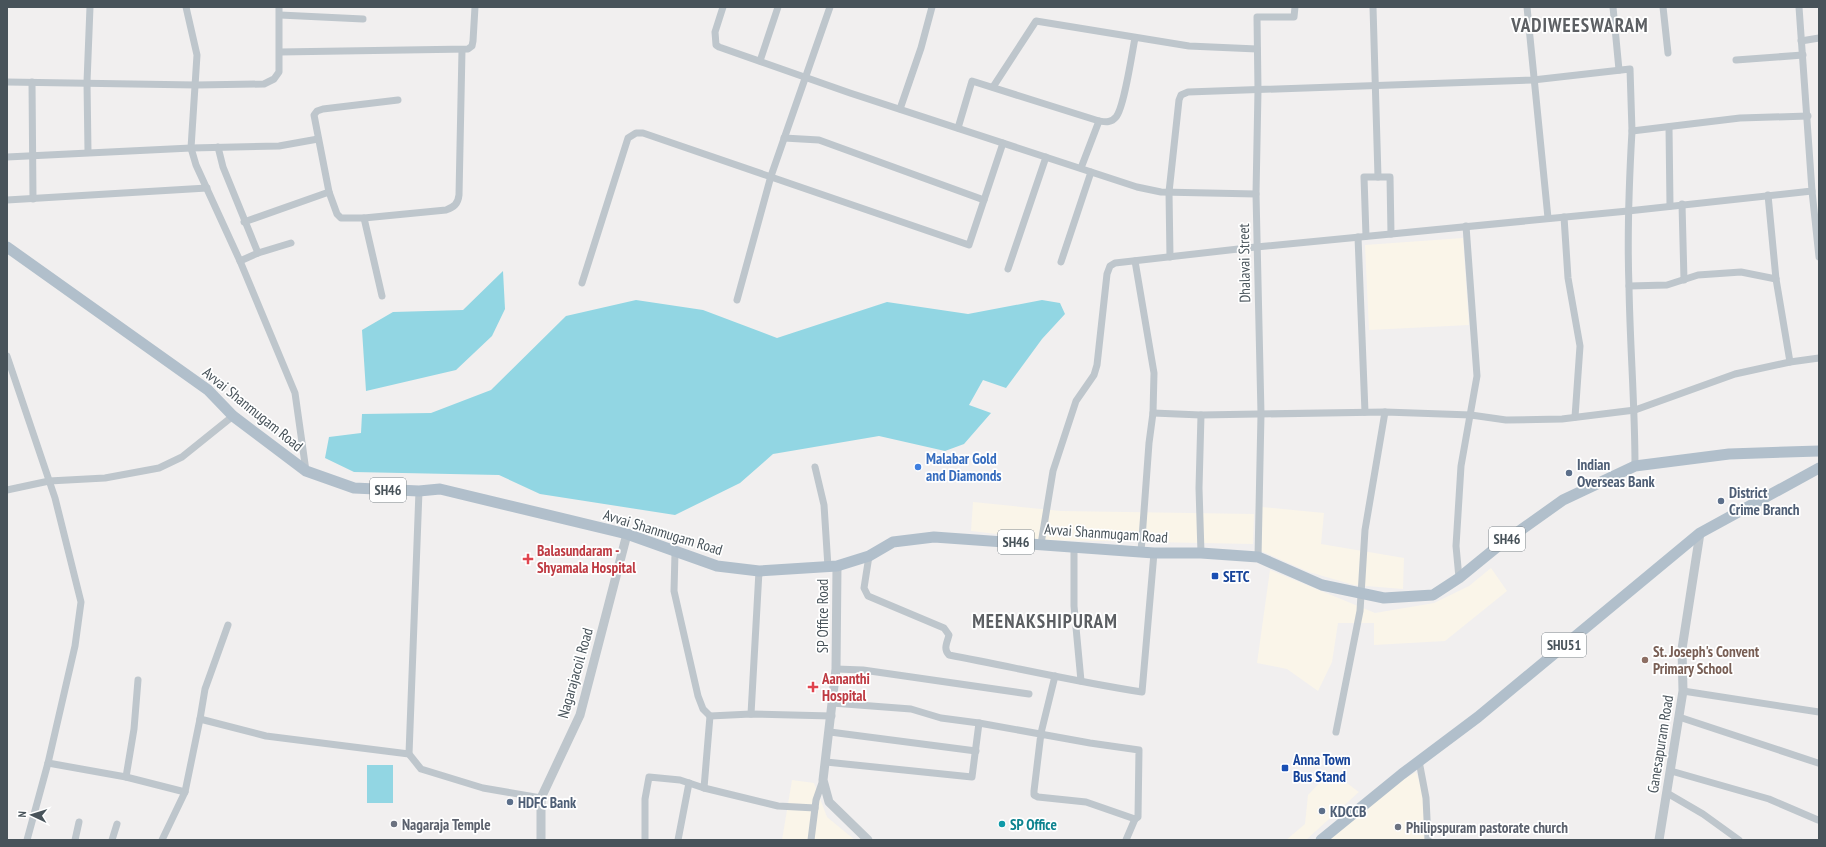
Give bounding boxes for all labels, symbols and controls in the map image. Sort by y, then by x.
district label: VADIWEESWARAM [1510,13,1649,37]
street label: Dhalavai Street [1234,223,1254,303]
street label: Avvai Shanmugam Road [199,363,307,455]
place label: Malabar Gold and Diamonds [926,449,1002,485]
place label: Indian Overseas Bank [1577,455,1655,491]
marker: Malabar Gold and Diamonds [913,462,923,472]
marker: Indian Overseas Bank [1564,468,1574,478]
road number: SH46 [370,478,406,502]
place label: District Crime Branch [1729,483,1800,519]
marker: District Crime Branch [1716,496,1726,506]
street label: Avvai Shanmugam Road [601,505,725,559]
street label: Avvai Shanmugam Road [1044,519,1168,547]
road number: SH46 [1489,527,1525,551]
road number: SH46 [998,530,1034,554]
place label: Balasundaram - Shyamala Hospital [537,541,636,577]
marker: Balasundaram - Shyamala Hospital [522,553,534,565]
place label: SETC [1223,567,1250,586]
marker: SETC [1210,571,1220,581]
street label: SP Office Road [813,579,832,653]
district label: MEENAKSHIPURAM [972,609,1118,633]
street label: Nagarajacoil Road [553,626,597,720]
road number: SHU51 [1542,633,1586,657]
place label: St. Joseph's Convent Primary School [1653,642,1760,678]
marker: St. Joseph's Convent Primary School [1640,655,1650,665]
place label: Aananthi Hospital [821,669,870,705]
marker: Aananthi Hospital [807,681,819,693]
street label: Ganesapuram Road [1643,694,1677,794]
place label: Anna Town Bus Stand [1292,750,1351,786]
marker: Anna Town Bus Stand [1280,763,1290,773]
place label: HDFC Bank [518,793,577,812]
north arrow [12,795,52,835]
marker: HDFC Bank [505,797,515,807]
place label: KDCCB [1330,802,1366,821]
marker: KDCCB [1317,806,1327,816]
text: N [15,811,29,818]
place label: Nagaraja Temple [402,815,491,834]
place label: SP Office [1010,815,1057,834]
place label: Philipspuram pastorate church [1406,818,1568,837]
marker: Nagaraja Temple [389,819,399,829]
marker: SP Office [997,819,1007,829]
marker: Philipspuram pastorate church [1393,822,1403,832]

